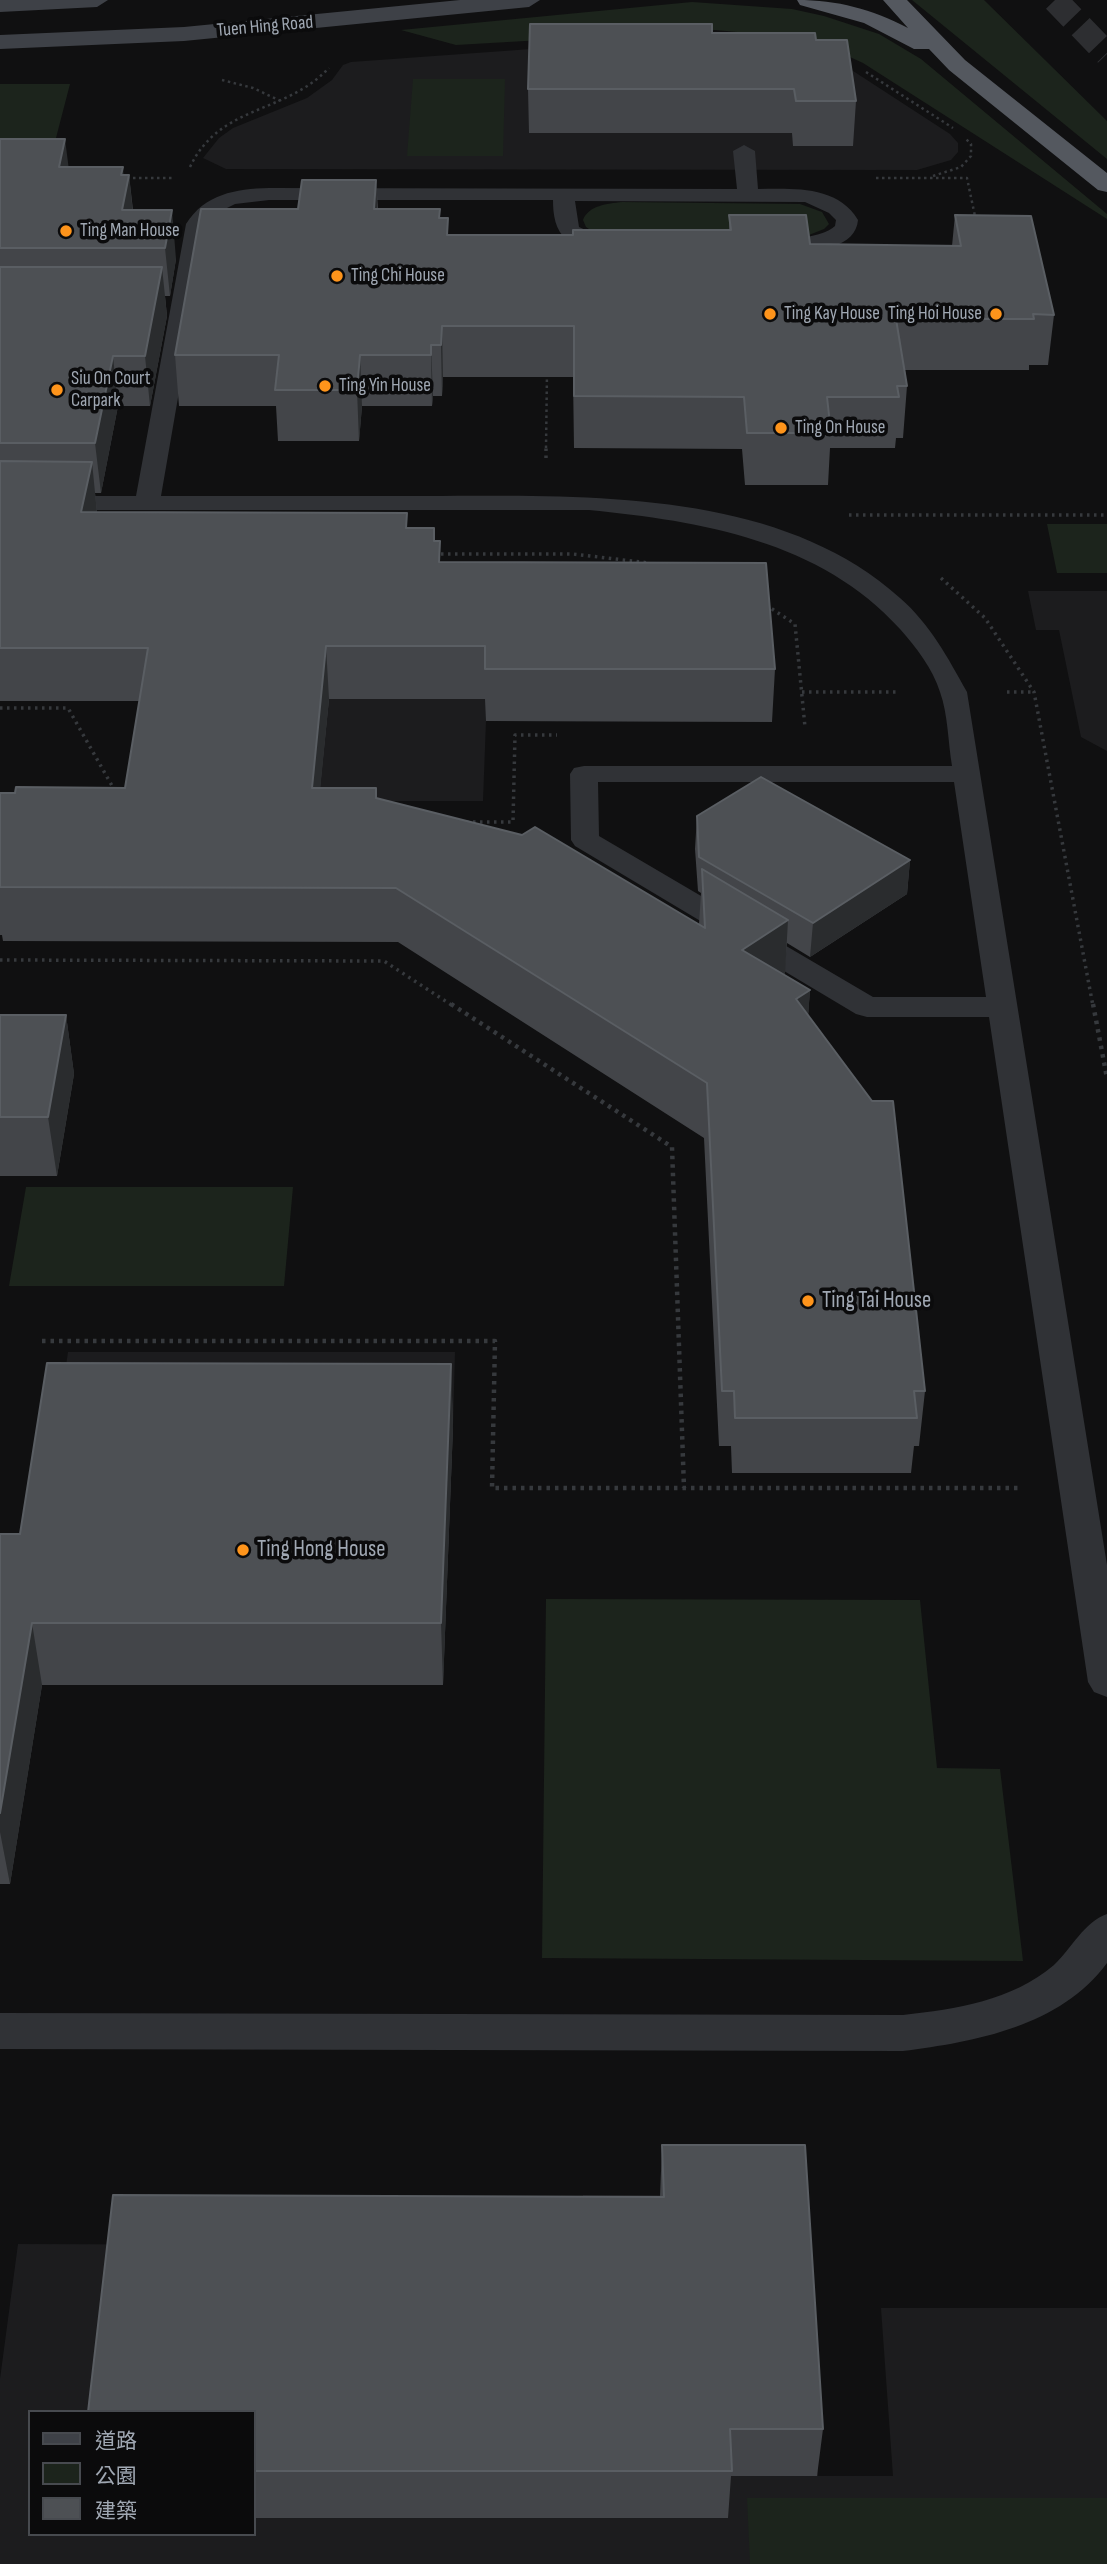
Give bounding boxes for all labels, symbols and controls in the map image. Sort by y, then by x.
street label: Tuen Hing Road [216,11,314,43]
place label: Ting Man House [80,220,180,242]
marker: Ting Man House [58,223,74,239]
place label: Ting Chi House [351,265,445,287]
marker: Ting Chi House [329,268,345,284]
place label: Ting Kay House [784,303,880,325]
place label: Ting Hoi House [888,303,982,325]
marker: Ting Kay House [762,306,778,322]
marker: Ting Hoi House [988,306,1004,322]
place label: Siu On Court Carpark [71,368,150,412]
place label: Ting Yin House [339,375,431,397]
marker: Ting Yin House [317,378,333,394]
marker: Siu On Court Carpark [49,382,65,398]
place label: Ting On House [795,417,885,439]
marker: Ting On House [773,420,789,436]
place label: Ting Tai House [822,1287,931,1315]
marker: Ting Tai House [800,1293,816,1309]
place label: Ting Hong House [257,1536,386,1564]
marker: Ting Hong House [235,1542,251,1558]
legend [28,2410,256,2536]
text: 道路 [95,2429,137,2454]
text: 公園 [95,2464,137,2489]
text: 建築 [95,2499,137,2524]

